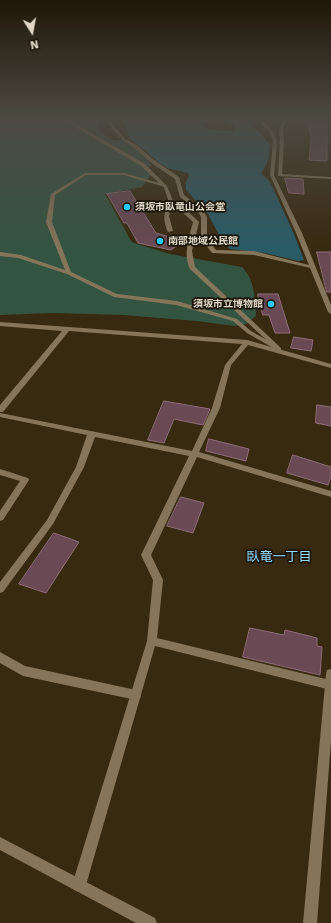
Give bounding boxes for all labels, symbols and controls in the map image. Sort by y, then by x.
north arrow [12,12,52,52]
text: N [29,37,40,51]
place label: 須坂市臥竜山公会堂 [135,201,225,213]
marker: 須坂市臥竜山公会堂 [122,202,132,212]
place label: 南部地域公民館 [168,235,238,247]
marker: 南部地域公民館 [155,236,165,246]
place label: 須坂市立博物館 [193,298,263,310]
marker: 須坂市立博物館 [266,299,276,309]
district label: 臥竜一丁目 [247,549,311,565]

